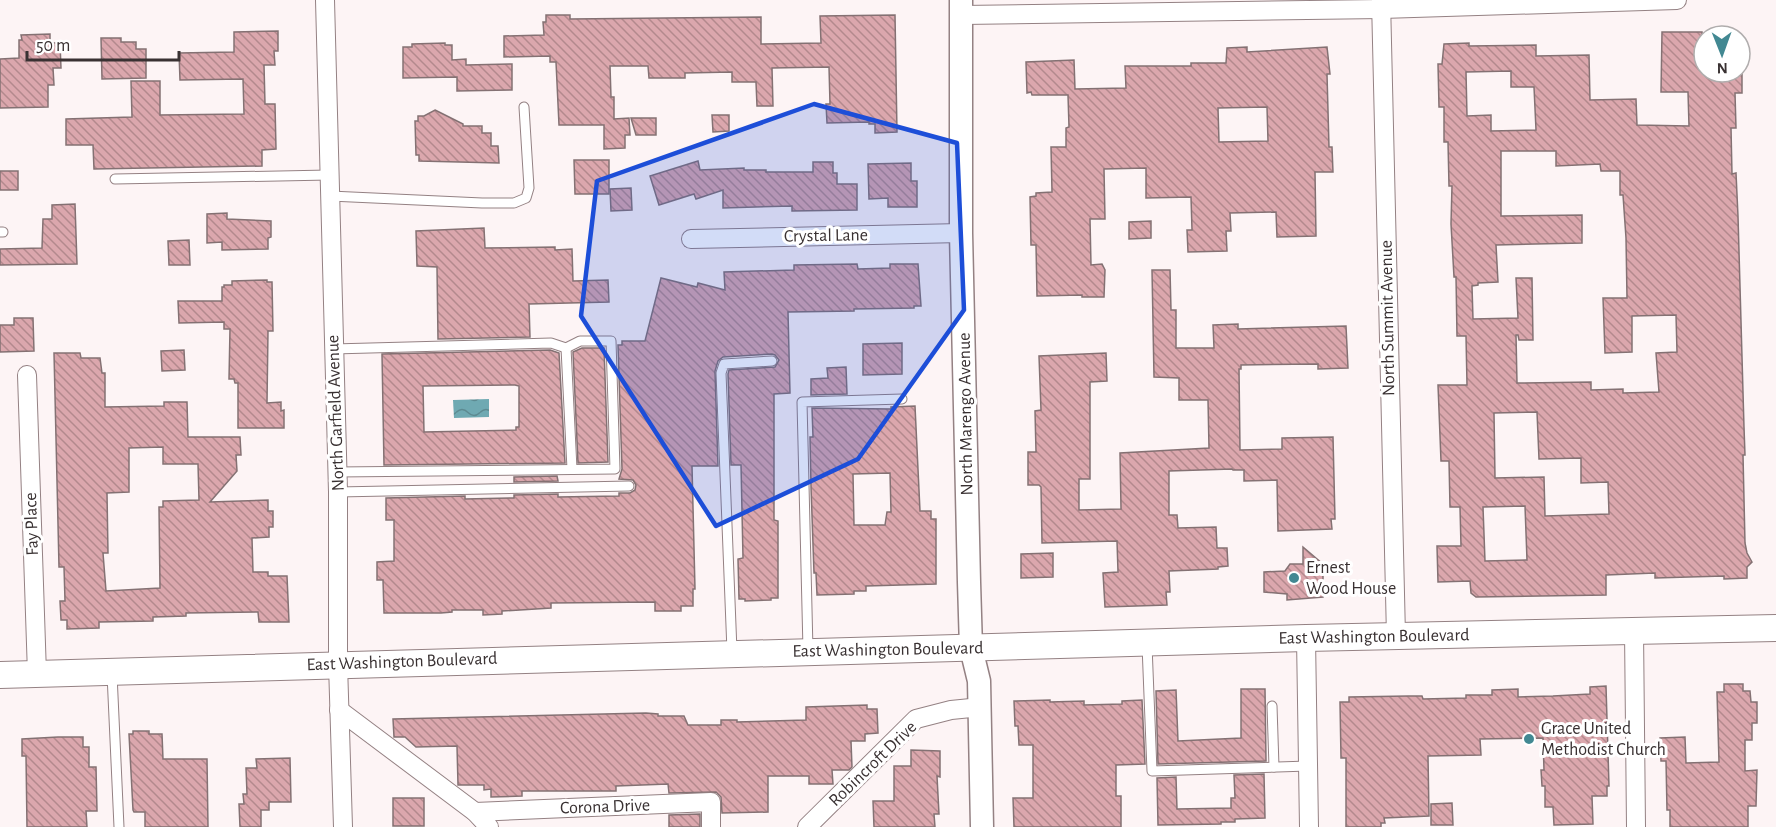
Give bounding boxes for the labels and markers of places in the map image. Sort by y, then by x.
place label: Ernest Wood House [1306,559,1396,598]
marker: Ernest Wood House [1287,571,1301,585]
place label: Grace United Methodist Church [1541,720,1666,759]
marker: Grace United Methodist Church [1522,732,1536,746]

